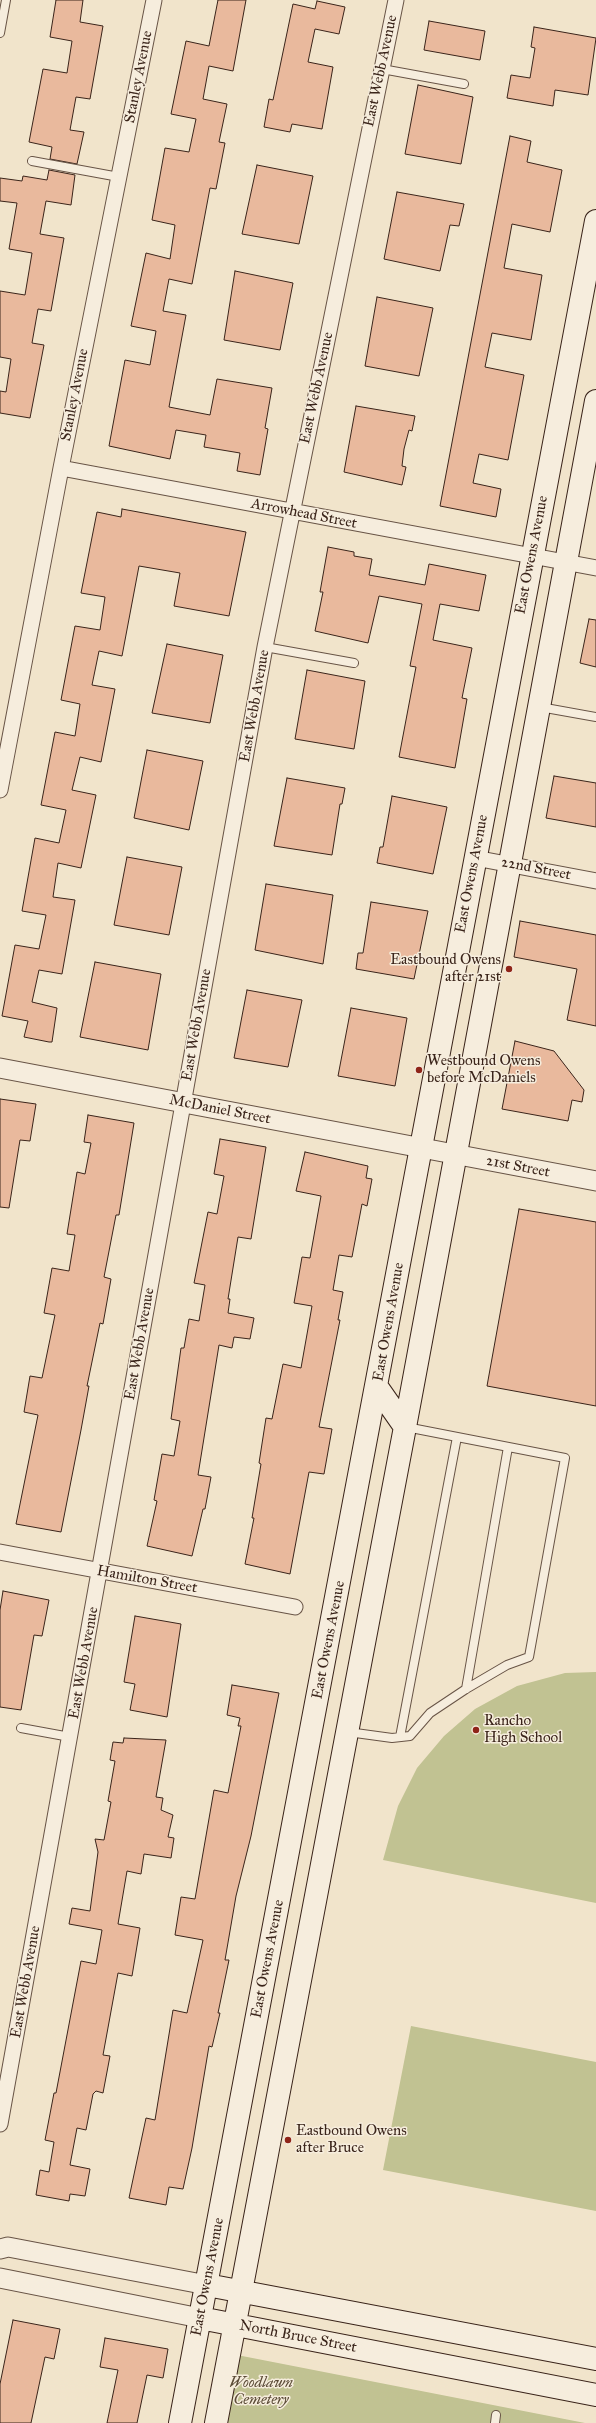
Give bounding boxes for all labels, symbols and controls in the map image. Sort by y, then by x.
street label: East Webb Avenue [360,13,402,129]
street label: Stanley Avenue [121,29,157,125]
street label: East Webb Avenue [296,330,338,446]
street label: Stanley Avenue [57,347,93,443]
street label: East Owens Avenue [512,494,552,616]
street label: Arrowhead Street [250,495,358,533]
street label: East Webb Avenue [236,648,274,764]
street label: East Owens Avenue [452,813,492,935]
street label: 22nd Street [499,853,573,885]
place label: Eastbound Owens after 21st [390,951,501,986]
marker: Eastbound Owens after 21st [504,964,514,974]
street label: East Webb Avenue [178,967,216,1083]
place label: Westbound Owens before McDaniels [427,1052,540,1087]
marker: Westbound Owens before McDaniels [414,1065,424,1075]
street label: McDaniel Street [168,1091,272,1129]
street label: 21st Street [485,1152,551,1182]
street label: East Owens Avenue [370,1261,408,1383]
street label: East Webb Avenue [121,1286,159,1402]
street label: Hamilton Street [95,1562,199,1598]
street label: East Owens Avenue [309,1579,349,1701]
street label: East Webb Avenue [65,1605,103,1721]
place label: Rancho High School [484,1712,562,1747]
marker: Rancho High School [471,1725,481,1735]
street label: East Owens Avenue [248,1898,288,2020]
street label: East Webb Avenue [7,1924,45,2040]
place label: Eastbound Owens after Bruce [296,2122,407,2157]
marker: Eastbound Owens after Bruce [283,2135,293,2145]
street label: East Owens Avenue [188,2216,228,2338]
street label: North Bruce Street [238,2317,358,2357]
park label: Woodlawn Cemetery [229,2374,293,2409]

